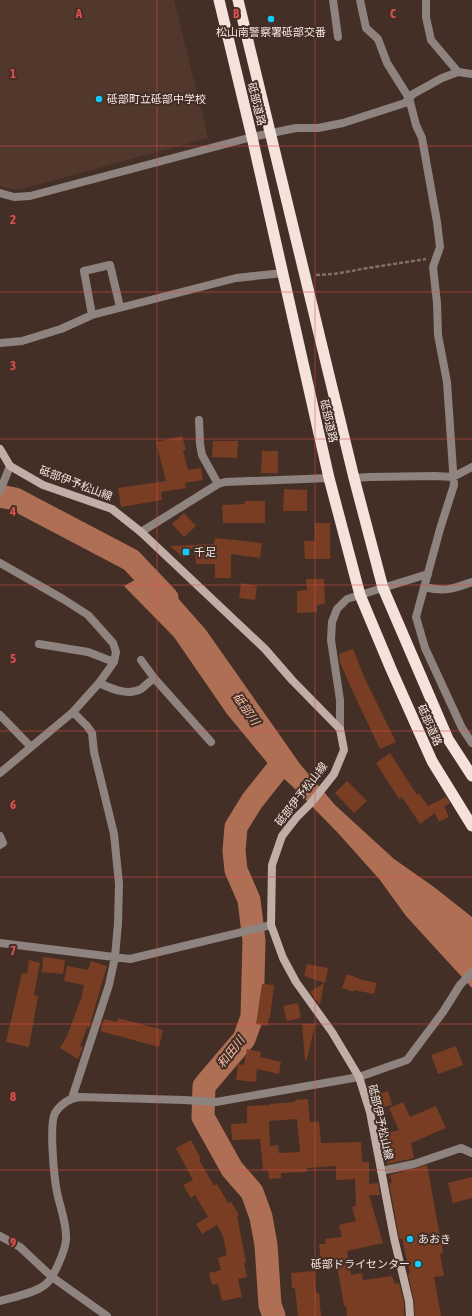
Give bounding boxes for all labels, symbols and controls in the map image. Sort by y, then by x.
text: A [75,6,83,21]
text: B [233,6,240,21]
text: C [390,6,396,21]
marker: 松山南警察署砥部交番 [266,14,276,24]
place label: 松山南警察署砥部交番 [216,26,326,38]
text: 1 [10,66,16,81]
street label: 砥部道路 [246,81,268,127]
place label: 砥部町立砥部中学校 [107,93,206,105]
marker: 砥部町立砥部中学校 [94,94,104,104]
text: 2 [10,212,16,227]
text: 3 [10,358,16,373]
street label: 砥部道路 [318,398,340,444]
street label: 砥部伊予松山線 [38,464,114,502]
text: 4 [9,504,16,519]
place label: 千足 [194,546,216,558]
marker: 千足 [181,547,191,557]
text: 5 [10,651,16,666]
water label: 砥部川 [230,690,263,729]
street label: 砥部道路 [416,702,444,748]
street label: 砥部伊予松山線 [273,760,329,828]
text: 6 [10,797,16,812]
text: 7 [10,943,16,958]
water label: 和田川 [214,1032,249,1070]
street label: 砥部伊予松山線 [366,1083,396,1161]
text: 8 [10,1089,16,1104]
place label: あおき [418,1233,451,1245]
marker: あおき [405,1234,415,1244]
text: 9 [10,1235,16,1250]
place label: 砥部ドライセンター [311,1258,410,1270]
marker: 砥部ドライセンター [413,1259,423,1269]

